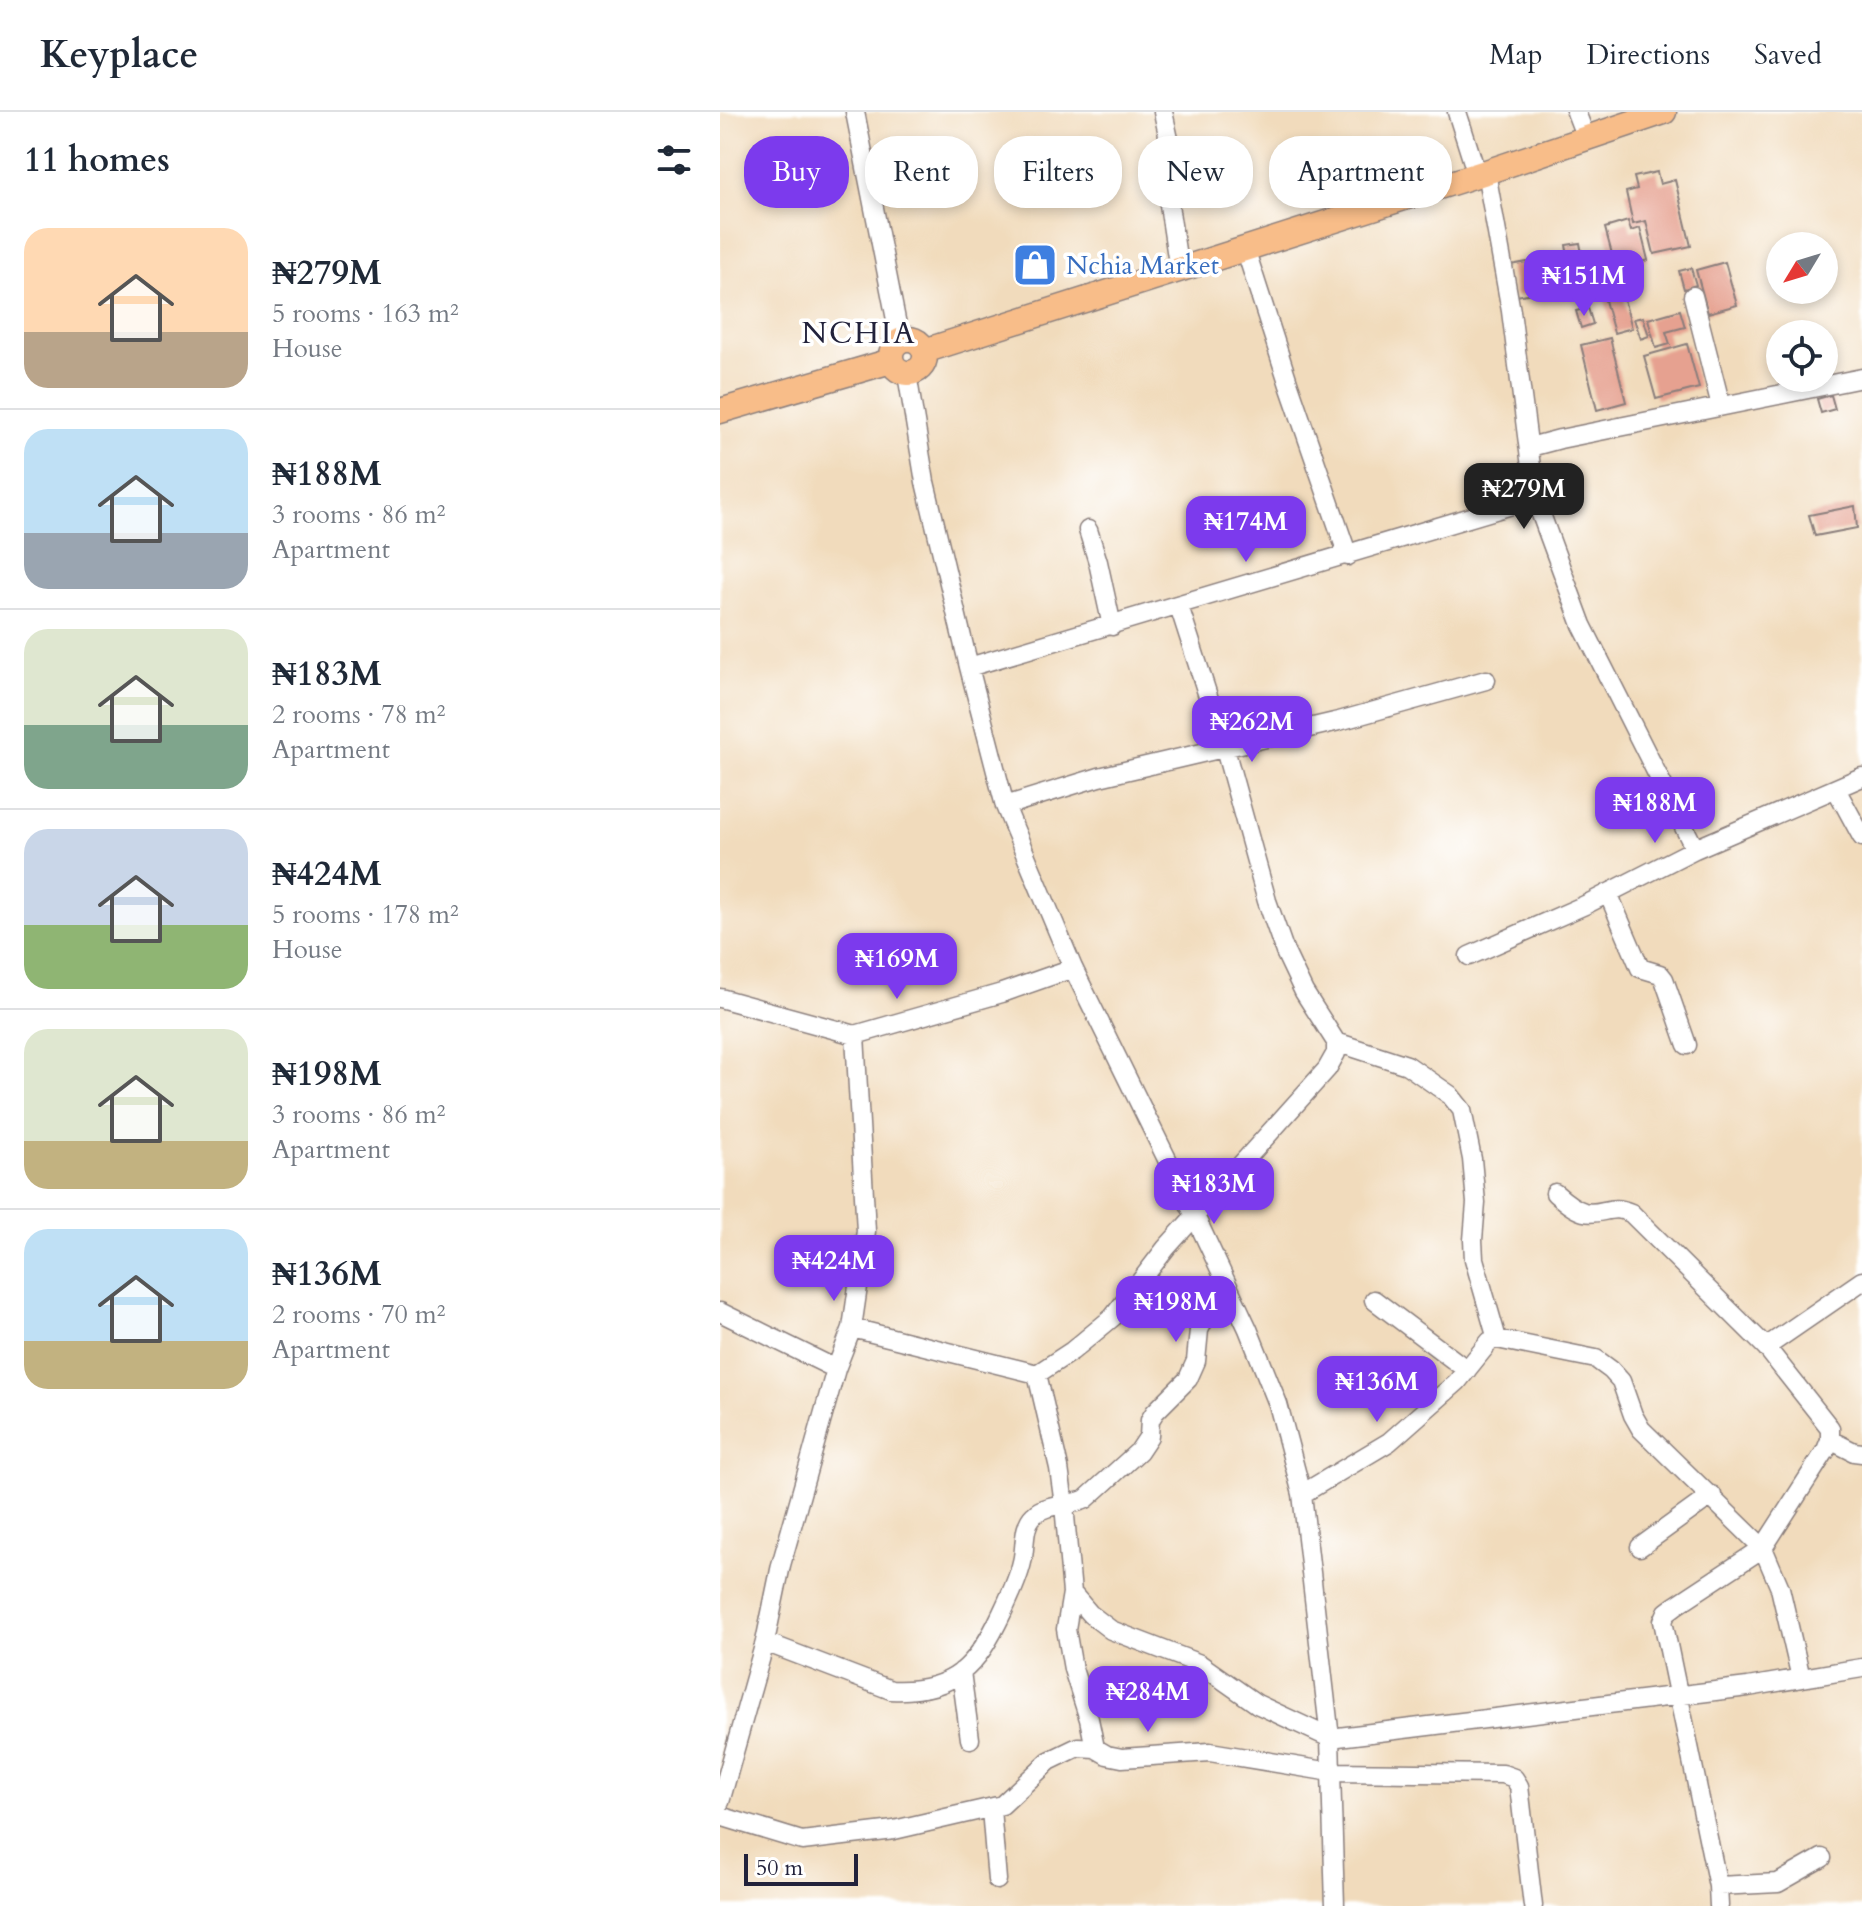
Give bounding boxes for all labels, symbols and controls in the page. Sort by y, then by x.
text: Keyplace [40,29,198,81]
text: Map [1489,36,1543,74]
text: Directions [1587,36,1710,74]
text: Saved [1754,36,1822,74]
chip: Buy [744,136,849,208]
chip: Rent [865,136,978,208]
chip: Filters [994,136,1122,208]
chip: New [1138,136,1253,208]
chip: Apartment [1269,136,1452,208]
text: 11 homes [24,137,170,183]
icon: filters [652,138,696,182]
north arrow [1766,232,1838,304]
map controls [1766,232,1838,392]
shop icon: Nchia Market [1011,241,1059,289]
place label: Nchia Market [1066,248,1219,283]
text: ₦279M [272,250,382,296]
pin: ₦151M [1528,250,1640,318]
text: ₦151M [1542,258,1626,293]
icon: home [88,260,184,356]
text: 5 rooms · 163 m² [272,296,459,331]
district label: NCHIA [801,313,917,354]
button: locate [1766,320,1838,392]
text: House [272,331,343,366]
text: ₦188M [272,451,382,497]
icon: home [88,461,184,557]
pin: ₦279M [1468,463,1580,531]
text: ₦279M [1482,471,1566,506]
pin: ₦174M [1190,496,1302,564]
text: 3 rooms · 86 m² [272,497,445,532]
text: ₦174M [1204,504,1288,539]
text: Apartment [272,532,390,567]
text: ₦183M [272,651,382,697]
icon: home [88,661,184,757]
pin: ₦262M [1196,696,1308,764]
text: 2 rooms · 78 m² [272,697,445,732]
text: ₦262M [1210,704,1294,739]
text: Apartment [272,732,390,767]
pin: ₦188M [1599,777,1711,845]
text: ₦188M [1613,785,1697,820]
text: ₦424M [272,851,382,897]
icon: home [88,861,184,957]
text: 5 rooms · 178 m² [272,897,459,932]
text: House [272,932,343,967]
pin: ₦169M [841,933,953,1001]
text: ₦169M [855,941,939,976]
text: ₦198M [272,1051,382,1097]
icon: home [88,1061,184,1157]
text: 3 rooms · 86 m² [272,1097,445,1132]
text: Apartment [272,1132,390,1167]
pin: ₦183M [1158,1158,1270,1226]
text: ₦183M [1172,1166,1256,1201]
pin: ₦424M [778,1235,890,1303]
text: ₦424M [792,1243,876,1278]
text: ₦136M [272,1251,382,1297]
icon: home [88,1261,184,1357]
pin: ₦198M [1120,1276,1232,1344]
text: ₦198M [1134,1284,1218,1319]
text: 2 rooms · 70 m² [272,1297,445,1332]
text: Apartment [272,1332,390,1367]
pin: ₦136M [1321,1356,1433,1424]
text: ₦136M [1335,1364,1419,1399]
pin: ₦284M [1092,1666,1204,1734]
text: ₦284M [1106,1674,1190,1709]
scale bar [744,1850,858,1886]
text: 50 m [756,1853,803,1883]

